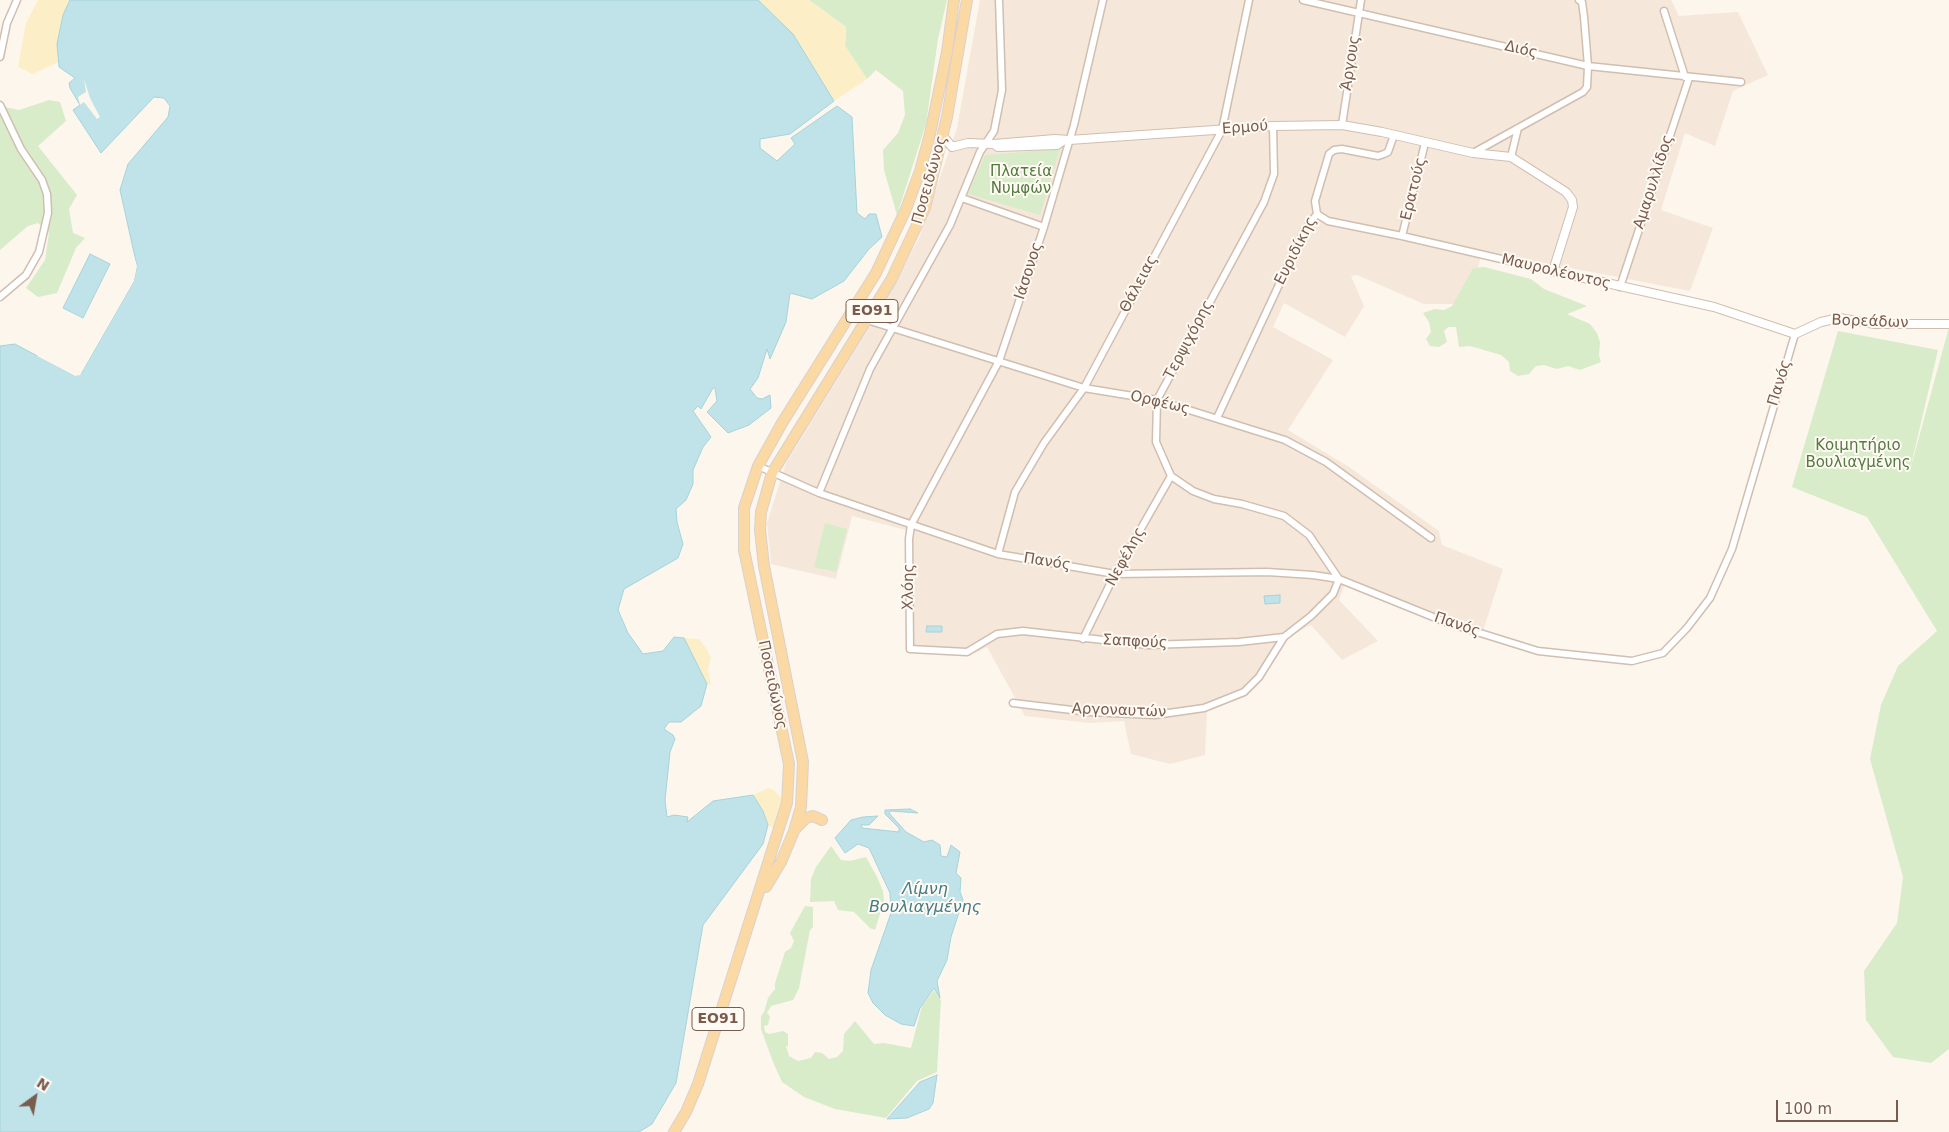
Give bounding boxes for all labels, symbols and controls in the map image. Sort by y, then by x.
street label: Άργους [1338,34,1364,92]
street label: Διός [1503,37,1539,63]
street label: Ερμού [1221,117,1269,139]
street label: Αμαρυλλίδος [1630,133,1678,231]
street label: Ποσειδώνος [909,134,951,226]
street label: Ερατούς [1397,155,1431,223]
park label: Πλατεία Νυμφών [990,163,1052,198]
street label: Ευριδίκης [1271,214,1321,288]
street label: Ιάσονος [1011,240,1047,302]
street label: Μαυρολέοντος [1500,251,1612,293]
street label: Θάλειας [1116,252,1162,316]
street label: Τερψιχόρης [1161,297,1217,383]
road number: ΕΟ91 [846,300,898,322]
street label: Βορεάδων [1831,312,1909,332]
street label: Πανός [1764,358,1796,408]
street label: Ορφέως [1128,387,1192,419]
park label: Κοιμητήριο Βουλιαγμένης [1805,437,1911,472]
street label: Νεφέλης [1102,524,1150,590]
street label: Πανός [1022,549,1072,575]
street label: Χλόης [900,564,918,610]
street label: Πανός [1432,609,1482,641]
street label: Σαπφούς [1102,631,1168,653]
street label: Ποσειδώνος [754,639,790,731]
street label: Αργοναυτών [1071,700,1167,722]
water label: Λίμνη Βουλιαγμένης [869,880,981,918]
road number: ΕΟ91 [692,1008,744,1030]
north arrow [10,1072,60,1122]
text: N [34,1074,52,1094]
scale bar [1779,1090,1902,1122]
text: 100 m [1784,1100,1832,1118]

